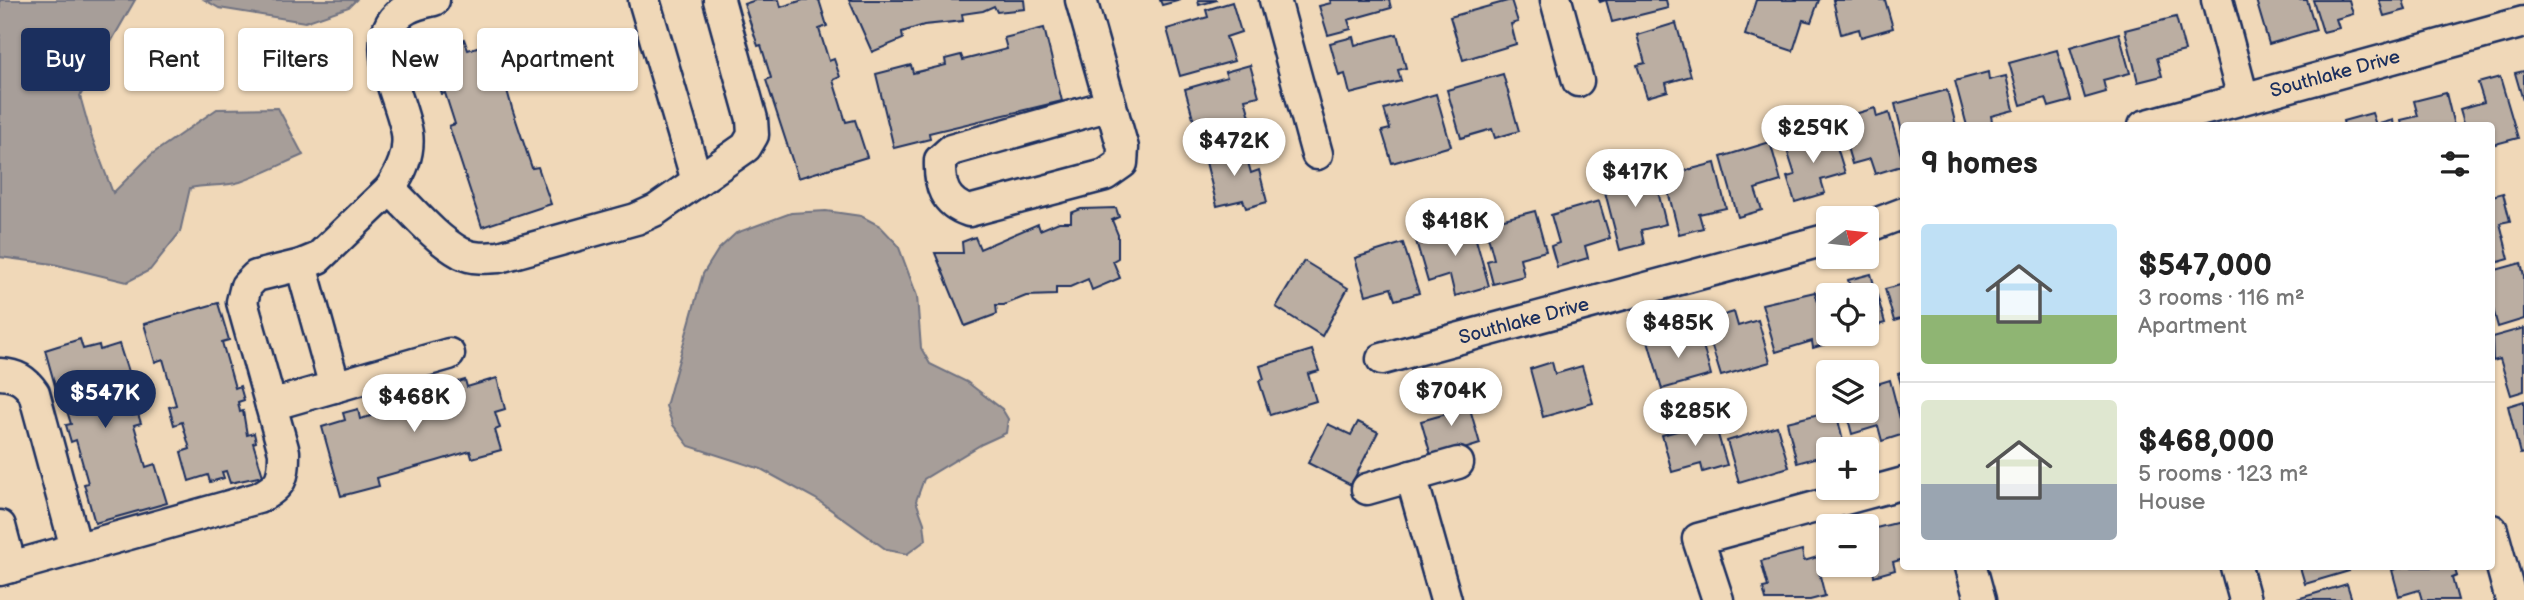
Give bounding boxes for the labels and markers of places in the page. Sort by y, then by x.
pin: $259K [1764,106,1862,165]
pin: $472K [1185,118,1283,178]
pin: $417K [1586,150,1684,209]
pin: $418K [1406,198,1504,258]
pin: $485K [1629,300,1727,360]
pin: $704K [1402,368,1500,428]
pin: $547K [56,370,154,430]
pin: $468K [365,374,463,434]
pin: $285K [1646,388,1744,448]

